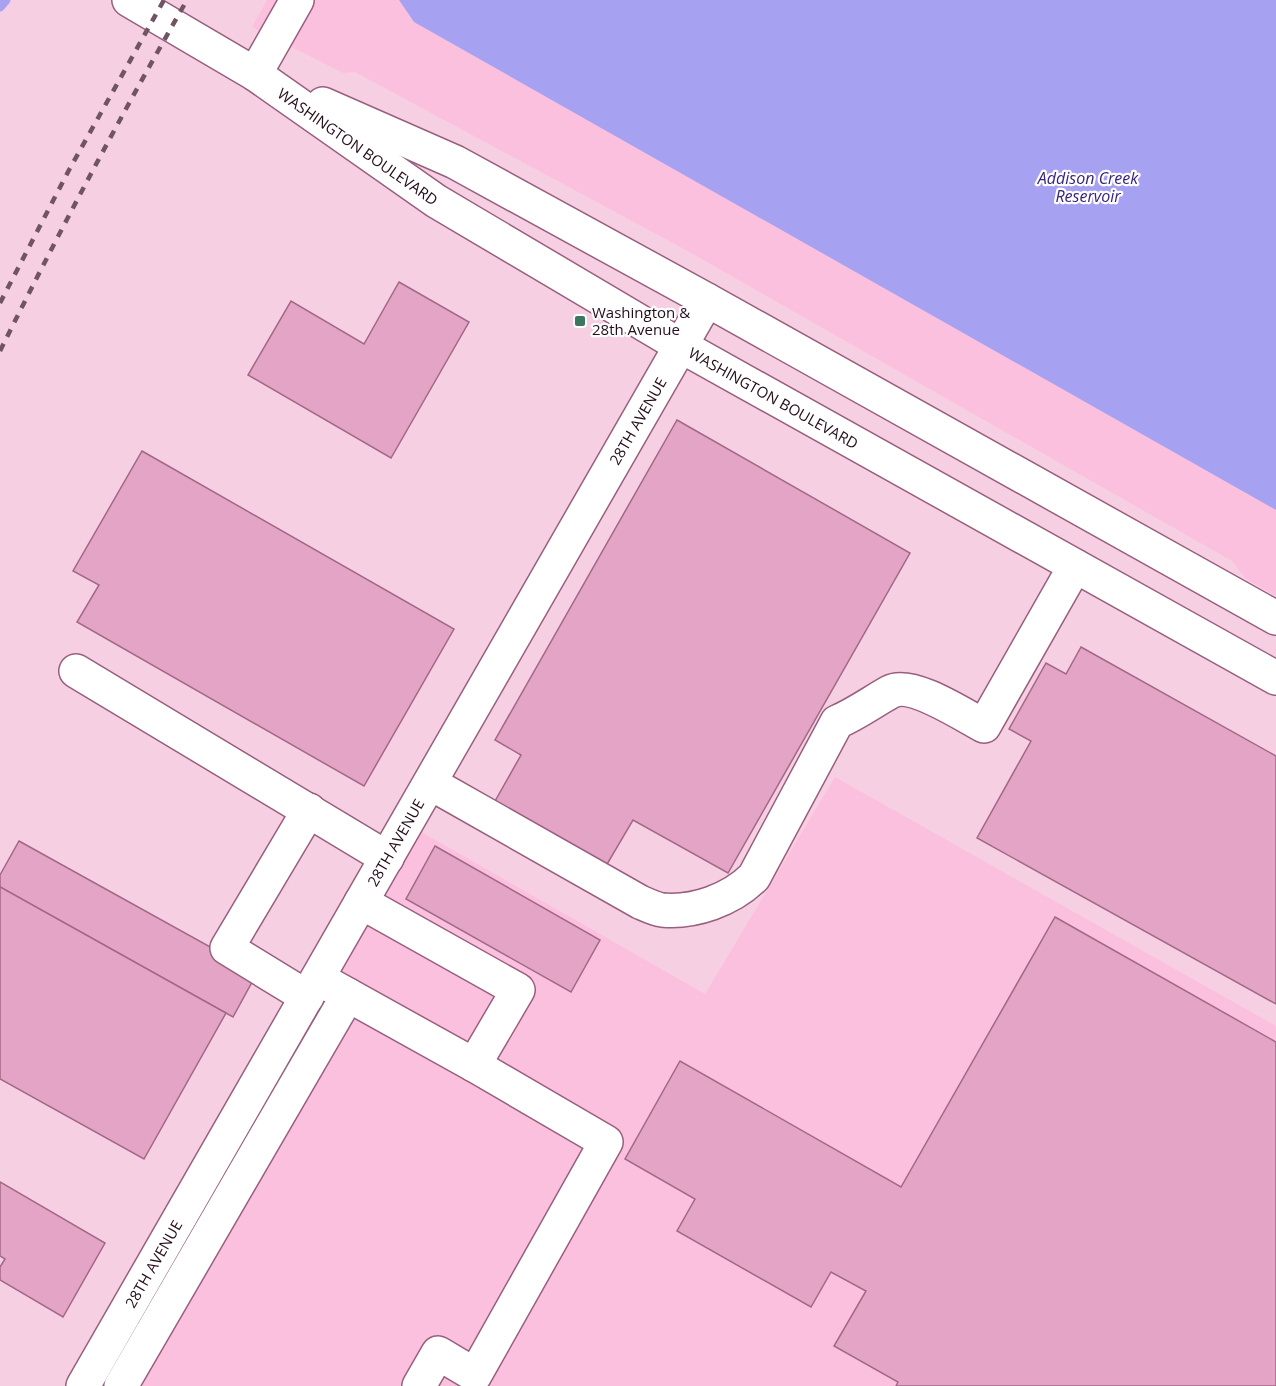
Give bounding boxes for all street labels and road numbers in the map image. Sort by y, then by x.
street label: WASHINGTON BOULEVARD [274,83,442,209]
street label: WASHINGTON BOULEVARD [685,342,862,453]
street label: 28TH AVENUE [604,374,671,468]
street label: 28TH AVENUE [362,795,428,890]
street label: 28TH AVENUE [120,1216,186,1311]

